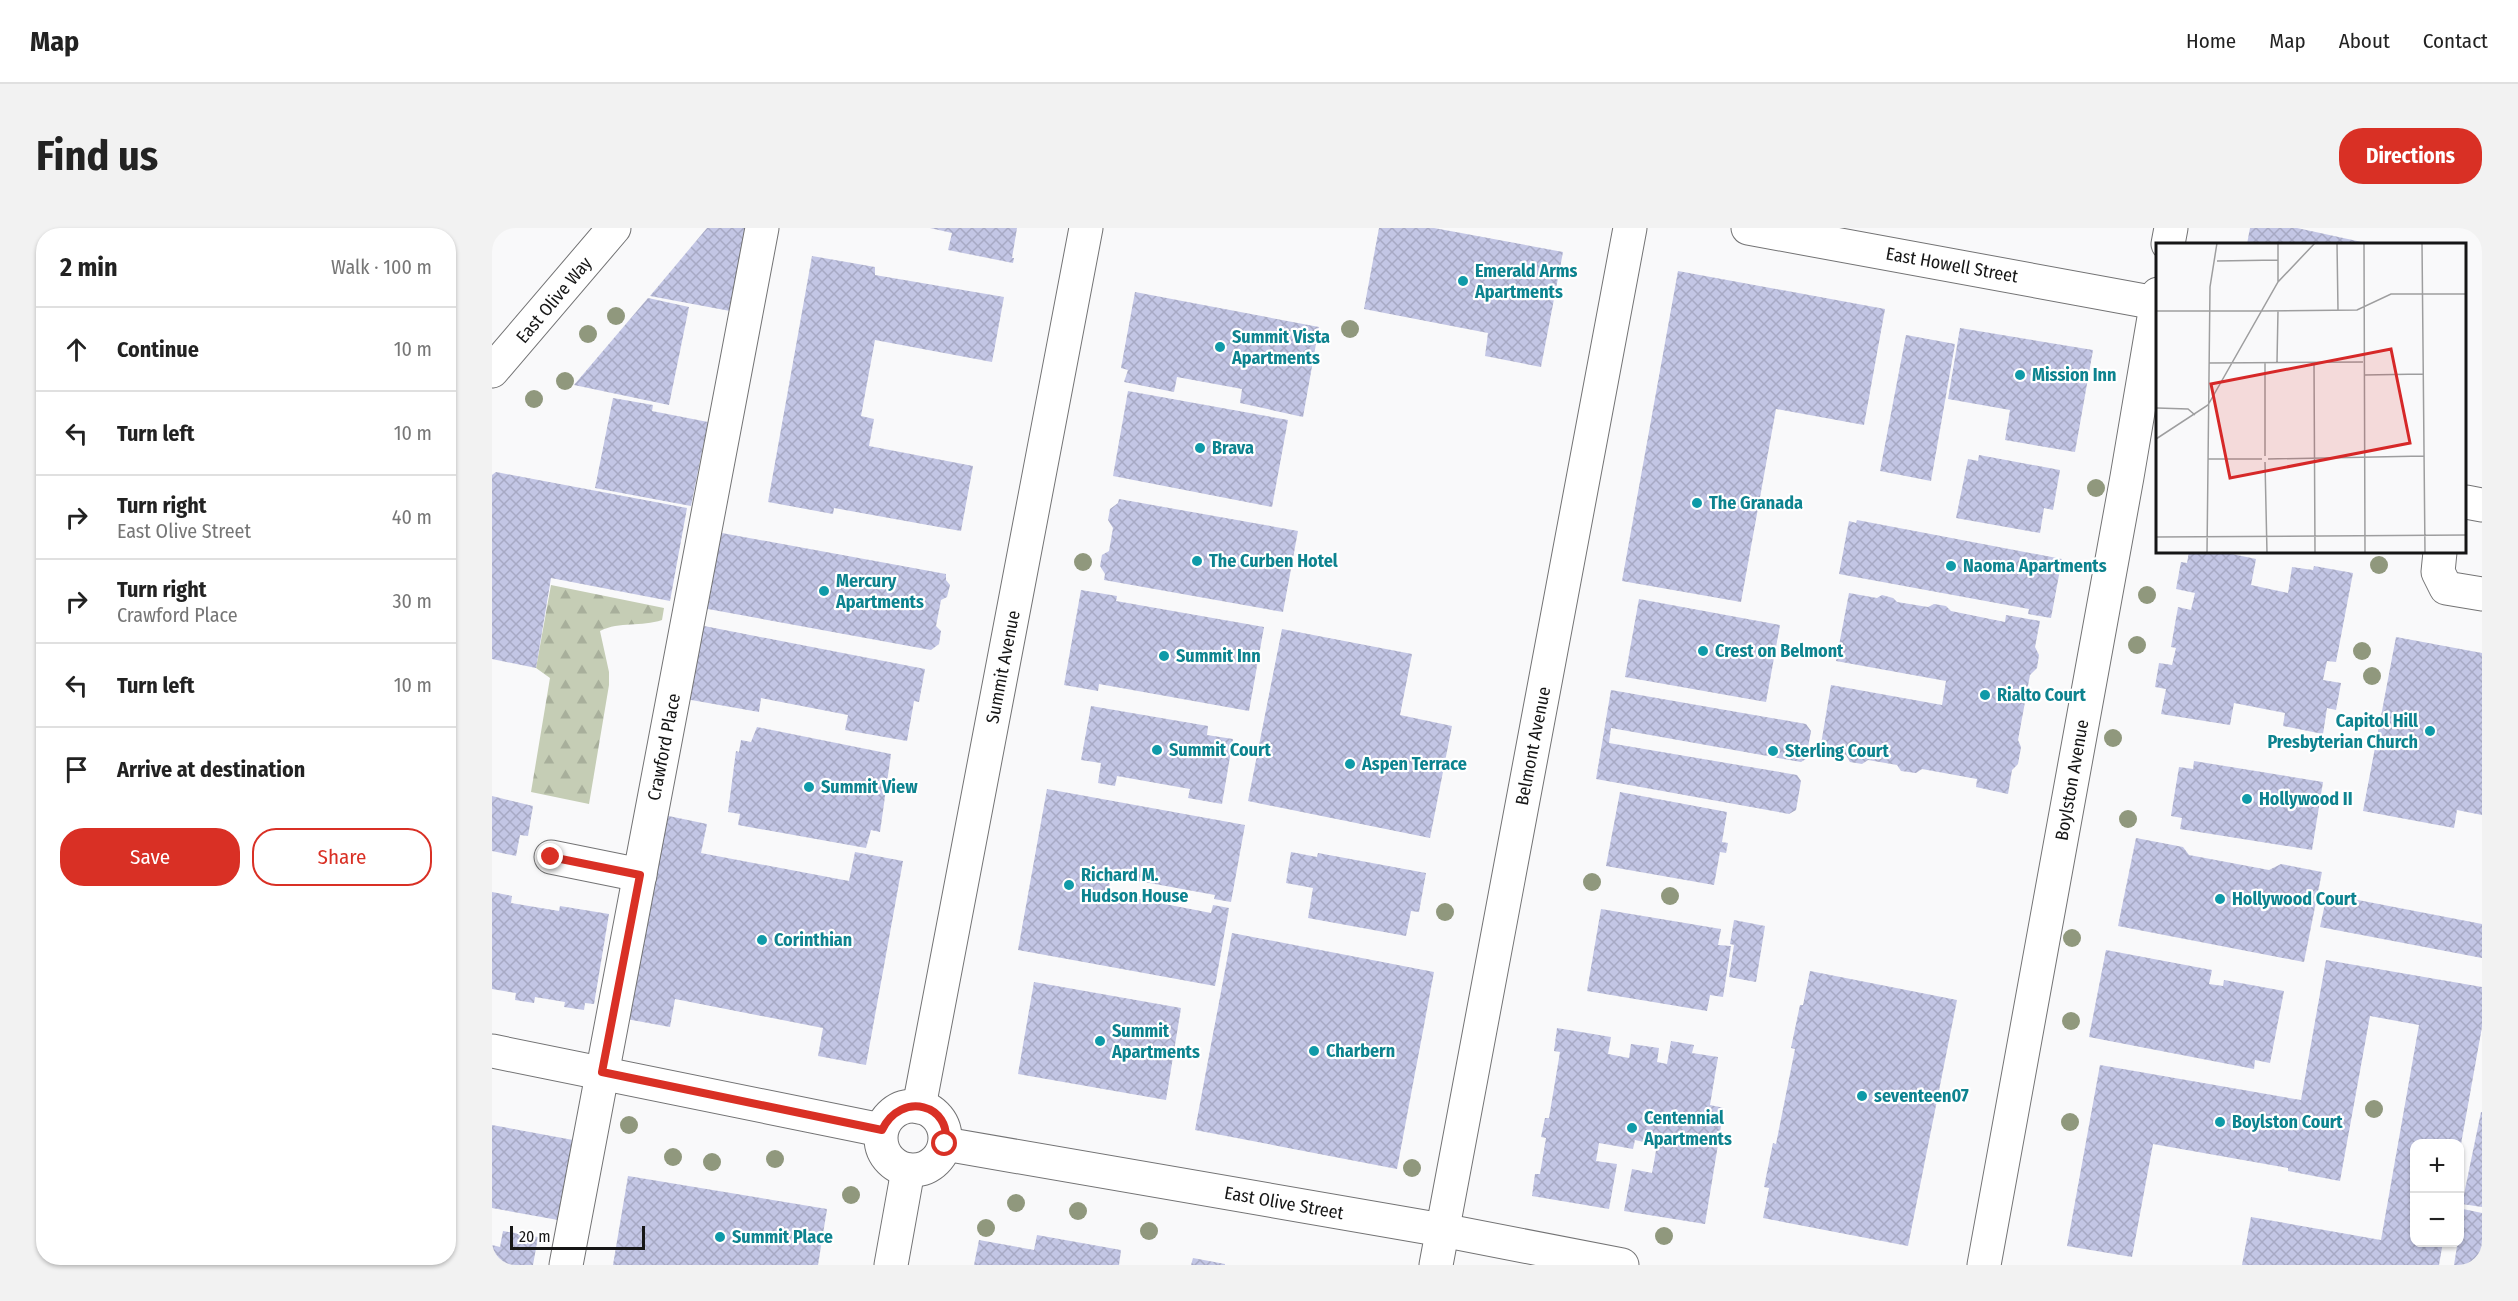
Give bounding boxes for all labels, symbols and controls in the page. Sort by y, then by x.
text: Map [30,25,79,58]
text: Home [2186,28,2236,54]
text: Map [2269,28,2306,54]
text: About [2339,28,2390,54]
text: Contact [2423,28,2488,54]
button: Directions [2339,128,2482,184]
text: Find us [36,131,158,181]
street label: East Howell Street [1884,243,2020,287]
inset map [2156,243,2467,554]
text: 2 min [60,252,118,283]
street label: East Olive Way [512,252,596,348]
text: Walk · 100 m [331,255,432,279]
place label: Emerald Arms Apartments [1474,260,1578,303]
marker: Emerald Arms Apartments [1456,274,1470,288]
place label: Summit Vista Apartments [1231,326,1330,369]
icon: ahead [60,333,93,366]
text: Continue [117,336,199,363]
text: 10 m [394,337,432,361]
marker: Summit Vista Apartments [1213,340,1227,354]
place label: Mission Inn [2032,364,2116,386]
marker: Mission Inn [2013,368,2027,382]
icon: left [60,417,93,450]
text: Turn left [117,420,195,447]
text: 10 m [394,421,432,445]
place label: Brava [1212,437,1254,459]
marker: Brava [1193,441,1207,455]
text: Turn right [117,492,206,519]
place label: The Granada [1709,492,1803,514]
marker: The Granada [1690,496,1704,510]
icon: right [60,501,93,534]
text: 40 m [392,505,432,529]
text: East Olive Street [117,519,251,543]
place label: The Curben Hotel [1209,550,1338,572]
marker: The Curben Hotel [1190,554,1204,568]
place label: Naoma Apartments [1963,555,2107,577]
marker: Naoma Apartments [1944,559,1958,573]
place label: Mercury Apartments [835,570,924,613]
text: Turn right [117,576,206,603]
marker: Mercury Apartments [817,584,831,598]
icon: right [60,585,93,618]
text: 30 m [392,589,432,613]
text: Crawford Place [117,603,238,627]
street label: Summit Avenue [981,608,1025,725]
place label: Crest on Belmont [1715,640,1844,662]
marker: Crest on Belmont [1696,644,1710,658]
place label: Summit Inn [1176,645,1261,667]
marker: Summit Inn [1157,649,1171,663]
icon: left [60,669,93,702]
text: Turn left [117,672,195,699]
text: 10 m [394,673,432,697]
place label: Rialto Court [1997,684,2086,706]
street label: Belmont Avenue [1511,685,1555,807]
marker: Rialto Court [1978,688,1992,702]
street label: Crawford Place [643,692,685,802]
place label: Capitol Hill Presbyterian Church [2267,710,2418,753]
street label: Boylston Avenue [2051,718,2093,842]
marker: Capitol Hill Presbyterian Church [2423,724,2437,738]
place label: Summit Court [1169,739,1272,761]
place label: Sterling Court [1785,740,1889,762]
marker: Summit Court [1150,743,1164,757]
marker: Sterling Court [1766,744,1780,758]
icon: arrive [60,753,93,786]
place label: Aspen Terrace [1361,753,1467,775]
text: Arrive at destination [117,756,305,783]
marker: Aspen Terrace [1343,757,1357,771]
place label: Summit View [821,776,918,798]
marker: Summit View [802,780,816,794]
place label: Hollywood II [2259,788,2353,810]
marker: Hollywood II [2240,792,2254,806]
button: Save [60,828,240,886]
button: Share [252,828,432,886]
route end [537,843,563,869]
place label: Richard M. Hudson House [1081,864,1188,907]
marker: Richard M. Hudson House [1062,878,1076,892]
place label: Hollywood Court [2232,888,2357,910]
marker: Hollywood Court [2213,892,2227,906]
place label: Corinthian [774,929,852,951]
marker: Corinthian [755,933,769,947]
place label: Summit Apartments [1111,1020,1200,1063]
marker: Summit Apartments [1093,1034,1107,1048]
place label: Charbern [1326,1040,1395,1062]
marker: Charbern [1307,1044,1321,1058]
place label: seventeen07 [1874,1085,1969,1107]
marker: seventeen07 [1855,1089,1869,1103]
place label: Centennial Apartments [1643,1107,1732,1150]
place label: Boylston Court [2232,1111,2343,1133]
marker: Boylston Court [2213,1115,2227,1129]
marker: Centennial Apartments [1625,1121,1639,1135]
route start [931,1130,957,1156]
map controls [2410,1139,2464,1247]
button: + [2410,1139,2464,1193]
street label: East Olive Street [1223,1182,1345,1224]
button: − [2410,1193,2464,1247]
scale bar [510,1223,645,1250]
place label: Summit Place [732,1226,833,1248]
text: 20 m [519,1227,550,1246]
marker: Summit Place [713,1230,727,1244]

